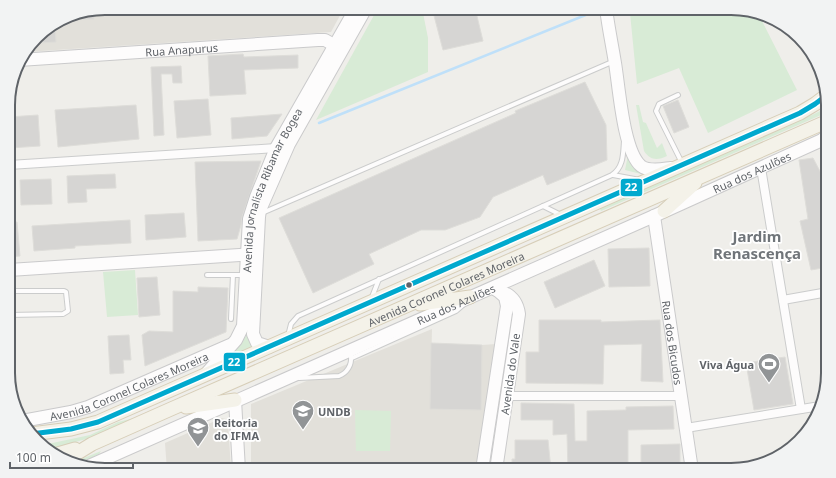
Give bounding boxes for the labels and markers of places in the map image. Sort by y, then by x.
unlabelled marker [404,280,414,290]
sports icon: Viva Água [756,351,782,384]
place label: Viva Água [700,357,754,372]
school or university icon: UNDB [290,398,316,431]
place label: UNDB [318,404,351,419]
school or university icon: Reitoria do IFMA [185,415,211,448]
place label: Reitoria do IFMA [214,415,259,443]

